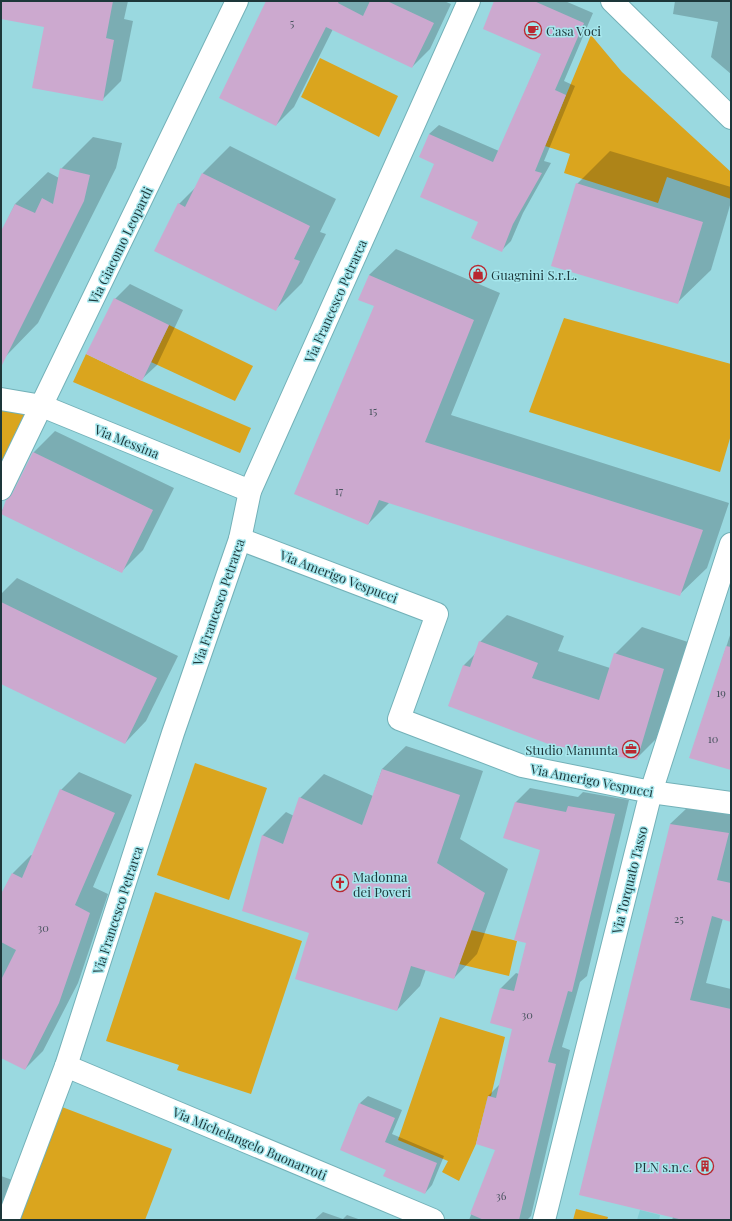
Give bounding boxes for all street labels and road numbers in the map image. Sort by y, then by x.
street label: Via Giacomo Leopardi [84,183,156,307]
street label: Via Francesco Petrarca [300,236,370,366]
street label: Via Messina [91,420,162,462]
street label: Via Francesco Petrarca [188,536,248,669]
street label: Via Amerigo Vespucci [277,545,400,606]
street label: Via Amerigo Vespucci [528,760,655,800]
street label: Via Torquato Tasso [607,825,651,936]
street label: Via Francesco Petrarca [88,844,146,977]
street label: Via Michelangelo Buonarroti [169,1102,330,1183]

